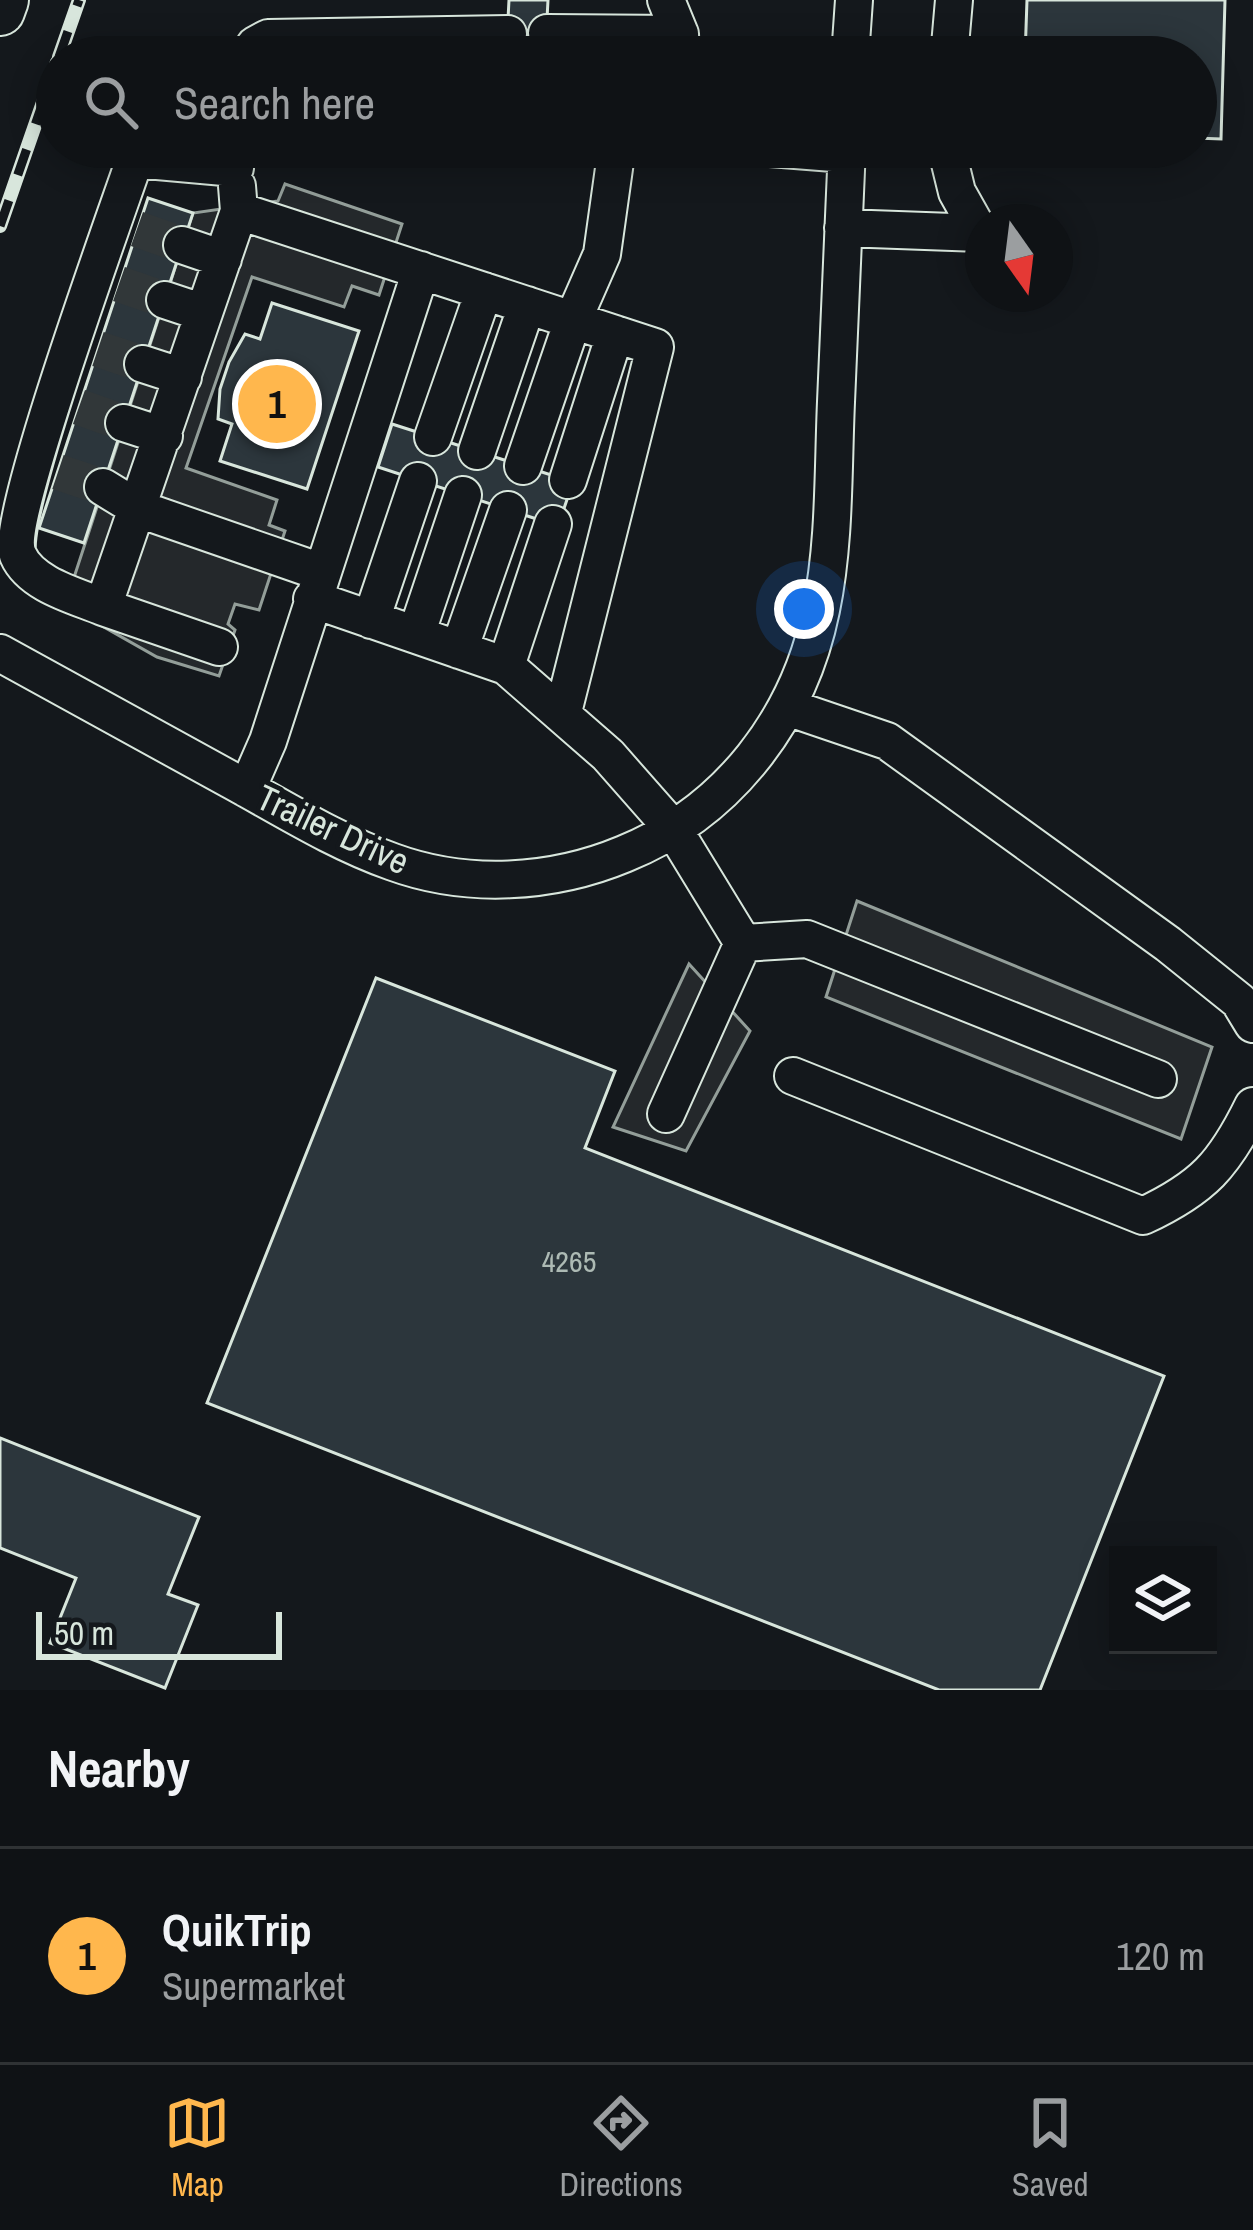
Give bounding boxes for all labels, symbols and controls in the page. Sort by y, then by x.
search box [36,36,1217,168]
icon: search [78,69,144,135]
text: Search here [174,72,375,133]
north arrow [965,204,1073,312]
pin: 1 [238,359,316,449]
your location [774,579,834,639]
street label: Trailer Drive [249,773,417,885]
house number: 4265 [542,1241,596,1281]
map controls [1109,1546,1217,1654]
button: layers [1109,1546,1217,1654]
scale bar [36,1606,282,1659]
text: 50 m [54,1611,114,1655]
text: Nearby [48,1734,190,1803]
text: QuikTrip [162,1899,312,1960]
text: 1 [78,1930,96,1982]
text: 120 m [1116,1930,1205,1982]
text: Supermarket [162,1960,345,2012]
tab: Map [164,2090,230,2206]
tab: Directions [559,2090,683,2206]
tab: Saved [1012,2090,1088,2206]

